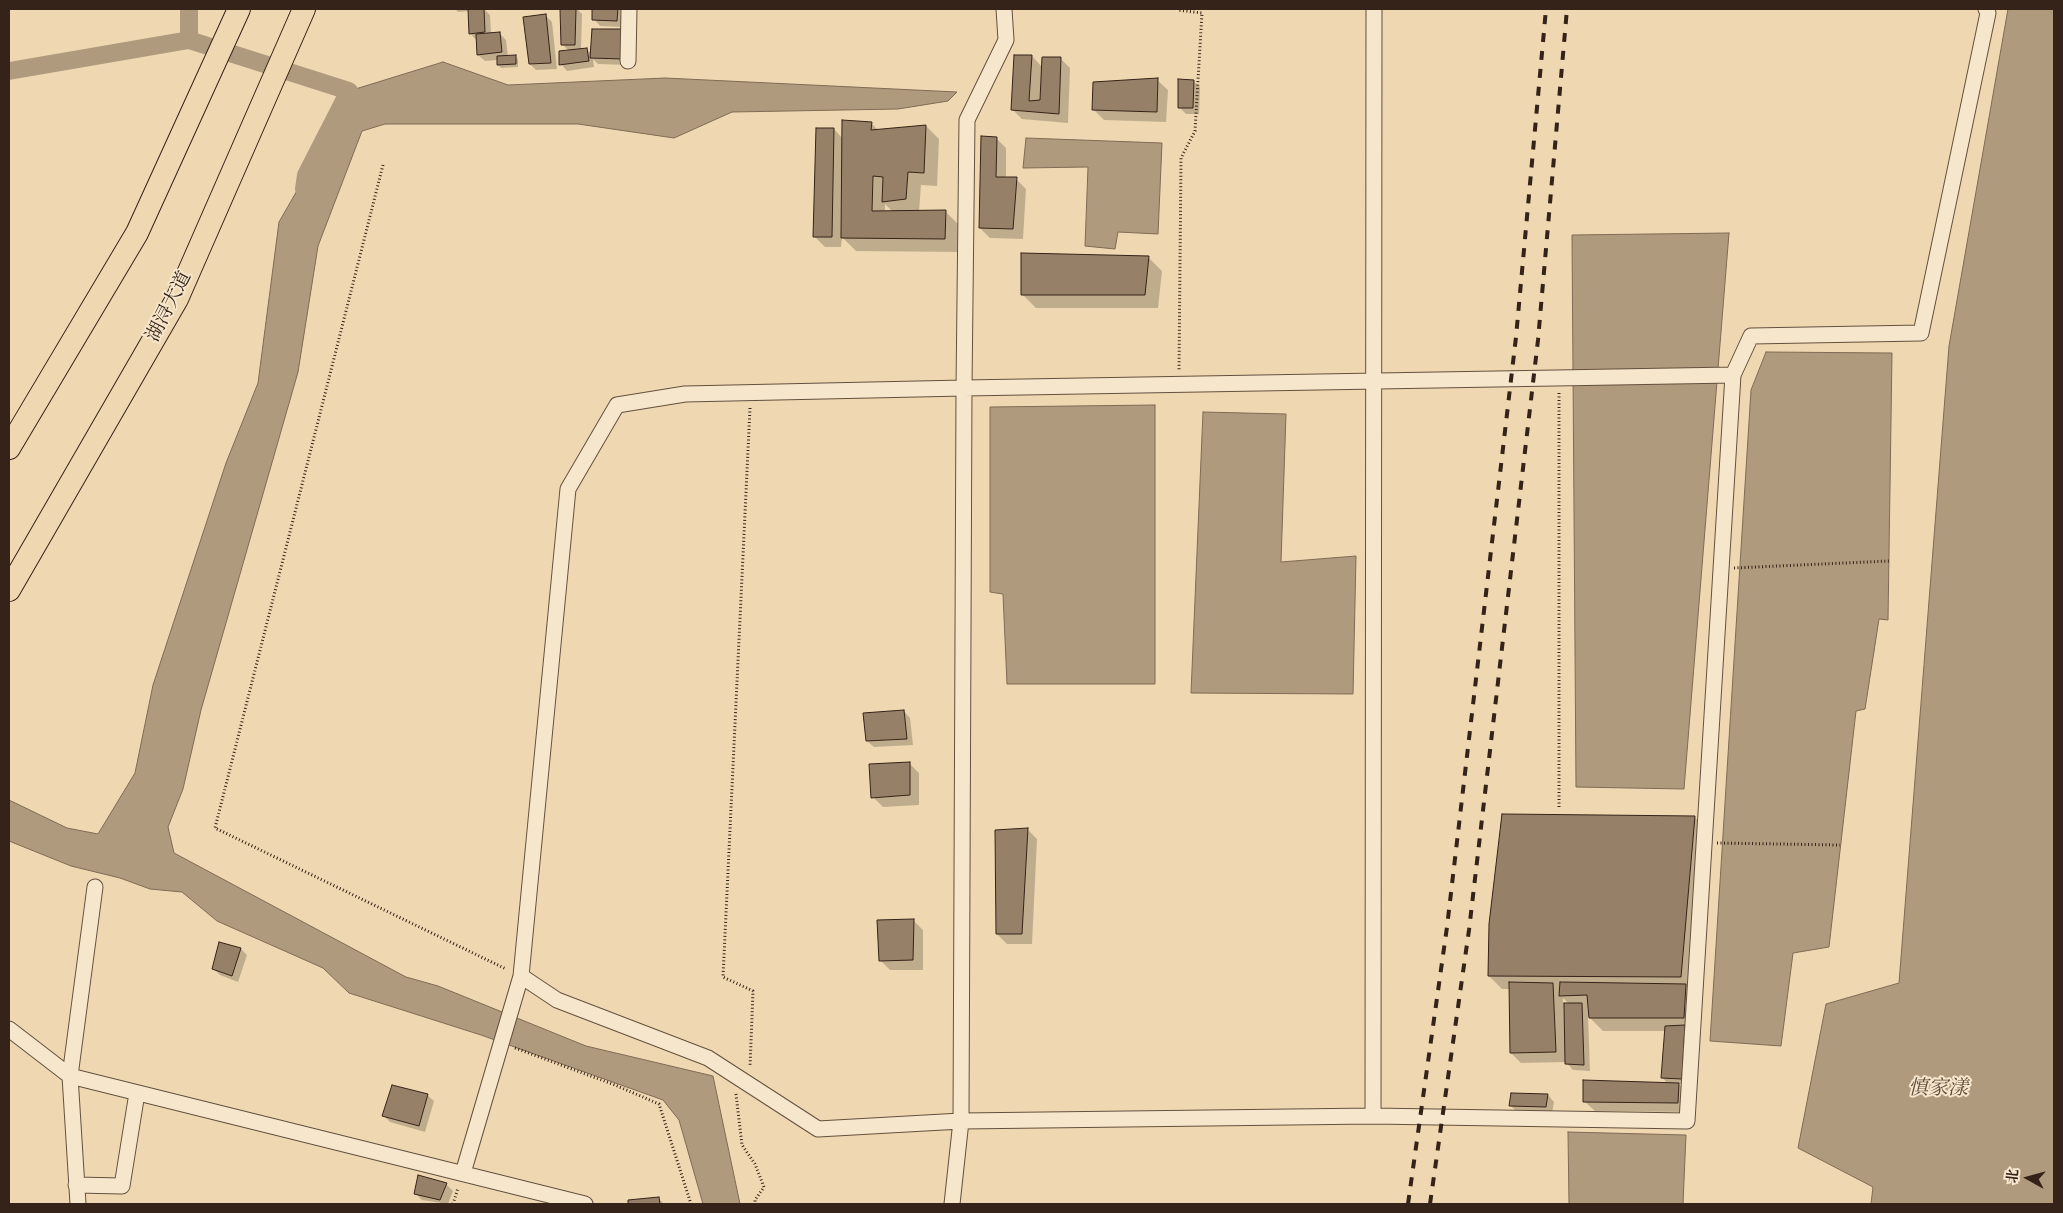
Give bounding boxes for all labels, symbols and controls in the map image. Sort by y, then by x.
street label: 湖浔大道 [143,268,197,346]
water label: 慎家漾 [1908,1078,1968,1102]
north arrow [2003,1153,2053,1203]
text: 北 [2003,1168,2022,1184]

